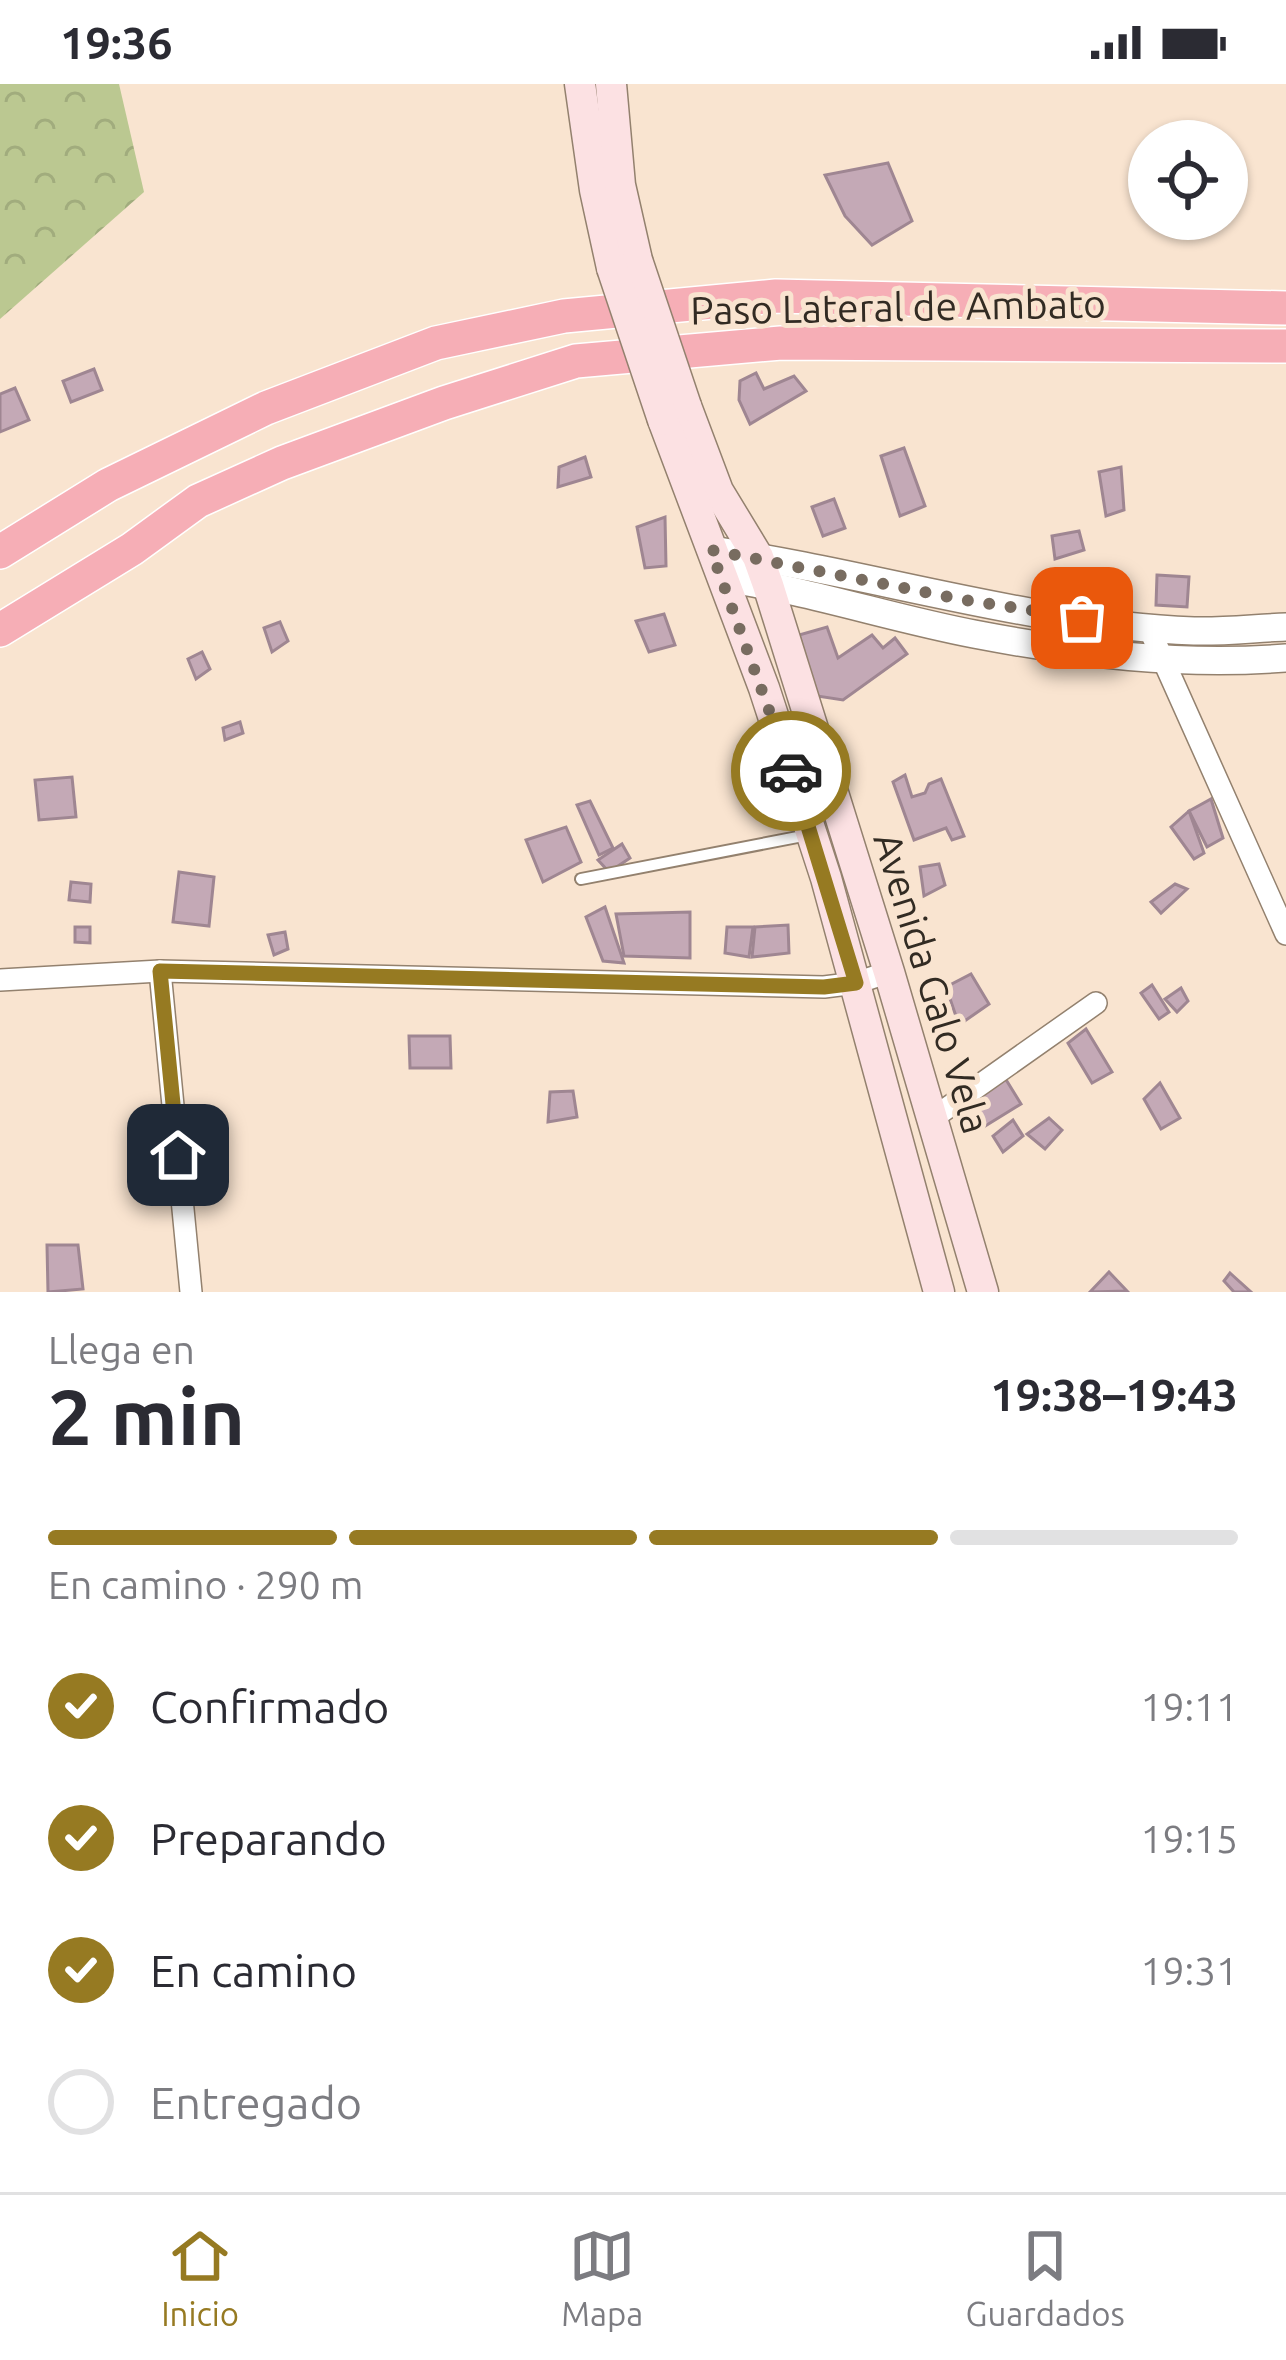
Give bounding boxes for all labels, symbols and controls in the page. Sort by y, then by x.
text: 19:36 [60,17,173,68]
map controls [1128,120,1248,240]
button: locate [1128,120,1248,240]
street label: Paso Lateral de Ambato [690,281,1106,332]
pin [1031,567,1133,669]
icon: bag [1049,585,1115,651]
courier [731,711,851,831]
icon: car [758,738,824,804]
street label: Avenida Galo Vela [866,827,999,1138]
pin [127,1104,229,1206]
icon: home [145,1122,211,1188]
text: Llega en [48,1328,195,1371]
text: 19:38–19:43 [990,1369,1238,1420]
text: 2 min [48,1372,245,1460]
text: En camino · 290 m [48,1563,363,1606]
icon: check [48,1673,114,1739]
text: Confirmado [150,1681,389,1732]
text: 19:11 [1140,1685,1238,1728]
icon: check [48,1805,114,1871]
text: Preparando [150,1813,387,1864]
text: 19:15 [1140,1817,1238,1860]
icon: check [48,1937,114,2003]
text: En camino [150,1945,357,1996]
text: 19:31 [1140,1949,1238,1992]
text: Entregado [150,2077,362,2128]
tab: Inicio [161,2223,239,2332]
tab: Mapa [561,2223,643,2332]
tab: Guardados [966,2223,1125,2332]

